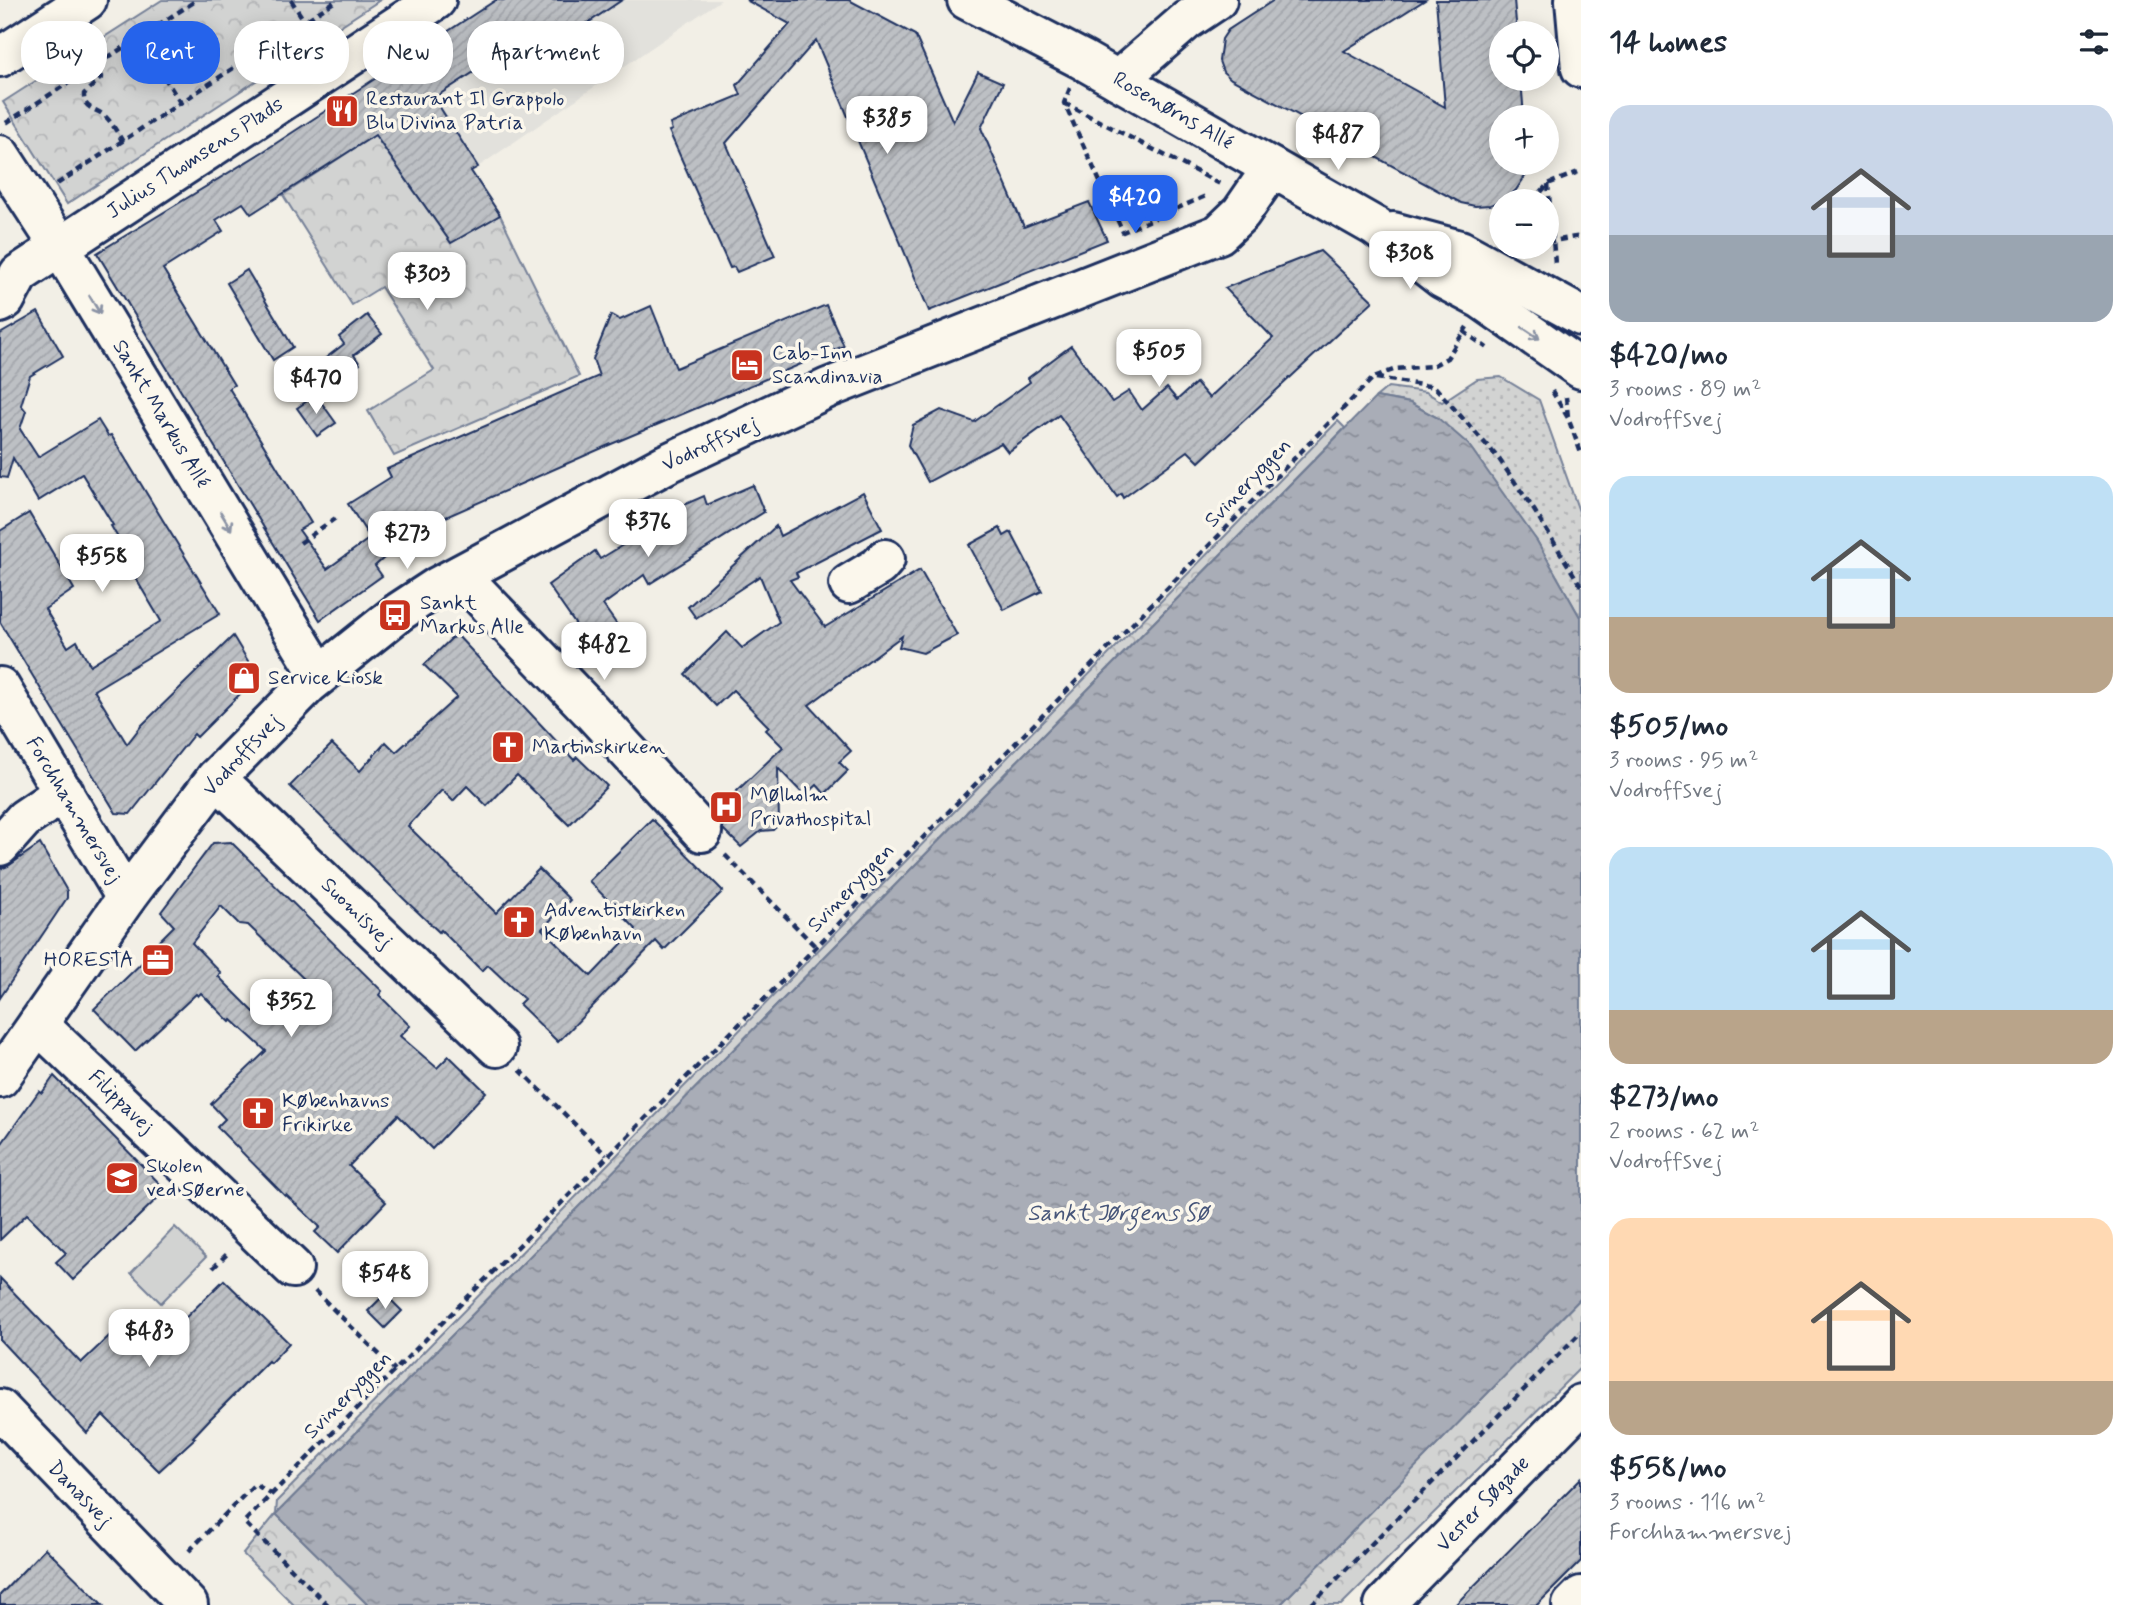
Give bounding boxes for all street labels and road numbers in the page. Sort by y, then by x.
street label: Rosenørns Allé [1108,65,1238,157]
street label: Julius Thomsens Plads [101,90,289,226]
street label: Sankt Markus Allé [106,335,216,493]
street label: Vodroffsvej [657,409,763,479]
street label: Svineryggen [1198,432,1298,535]
street label: Vodroffsvej [196,708,288,802]
street label: Forchhammersvej [19,731,129,889]
street label: Svineryggen [801,837,901,940]
street label: Suomisvej [315,871,399,955]
street label: Filippavej [82,1064,160,1140]
street label: Svineryggen [298,1345,399,1446]
street label: Vester Søgade [1430,1450,1536,1558]
street label: Danasvej [41,1455,119,1533]

